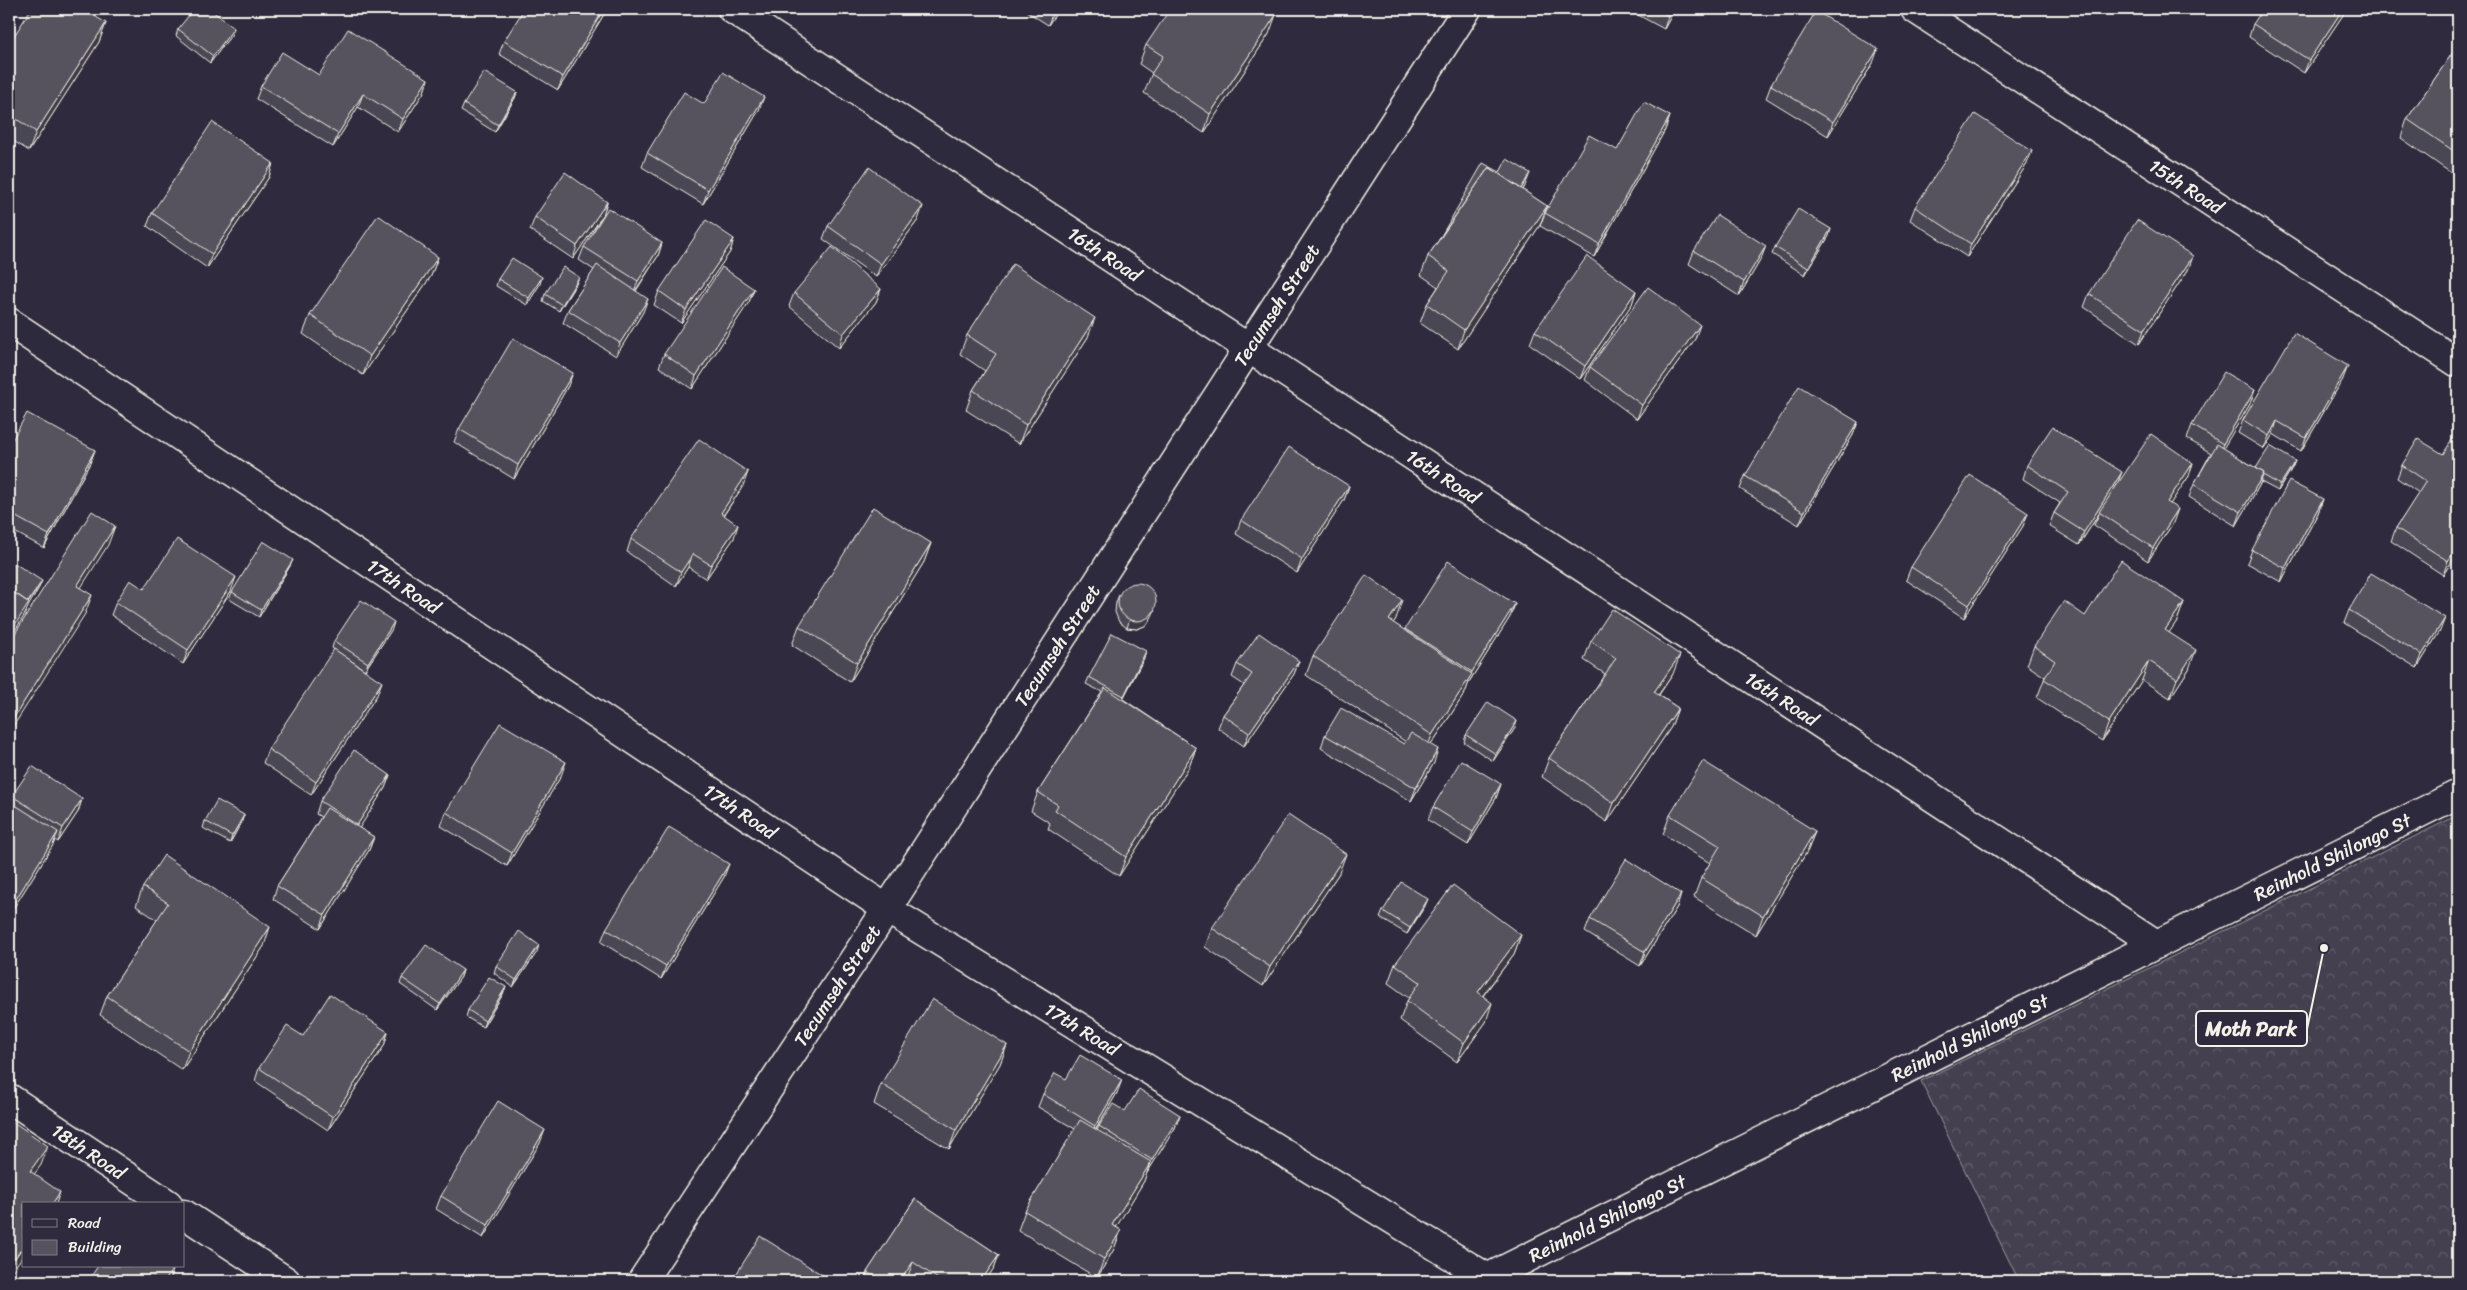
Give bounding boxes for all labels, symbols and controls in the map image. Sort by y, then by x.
street label: 15th Road [2142,150,2232,224]
street label: 16th Road [1061,218,1150,292]
street label: Tecumseh Street [1225,237,1329,373]
street label: 16th Road [1399,440,1488,514]
street label: 17th Road [360,550,449,624]
street label: Tecumseh Street [1005,578,1109,714]
street label: 16th Road [1738,662,1827,736]
street label: 17th Road [697,775,786,849]
street label: Reinhold Shilongo St [2248,803,2418,910]
street label: Tecumseh Street [785,918,890,1053]
street label: Reinhold Shilongo St [1885,984,2056,1091]
street label: 17th Road [1038,993,1127,1066]
callout: Moth Park [2196,1011,2307,1046]
text: Moth Park [2204,1012,2298,1047]
street label: 18th Road [45,1115,134,1190]
street label: Reinhold Shilongo St [1523,1165,1693,1272]
legend [22,1202,185,1268]
text: Road [68,1210,101,1236]
text: Building [68,1234,122,1260]

